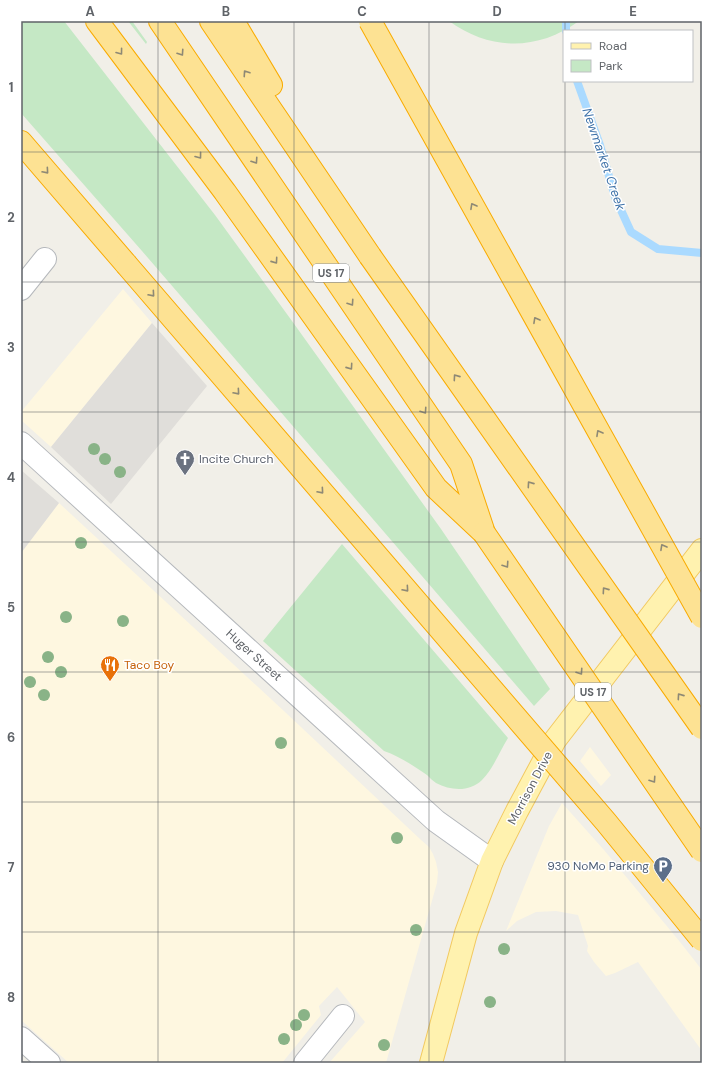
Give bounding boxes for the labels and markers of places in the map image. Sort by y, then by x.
church icon: Incite Church [174,448,196,476]
place label: Incite Church [199,451,273,467]
restaurant icon: Taco Boy [99,654,121,682]
place label: Taco Boy [124,657,174,673]
parking icon: 930 NoMo Parking [652,855,674,883]
place label: 930 NoMo Parking [547,858,649,874]

